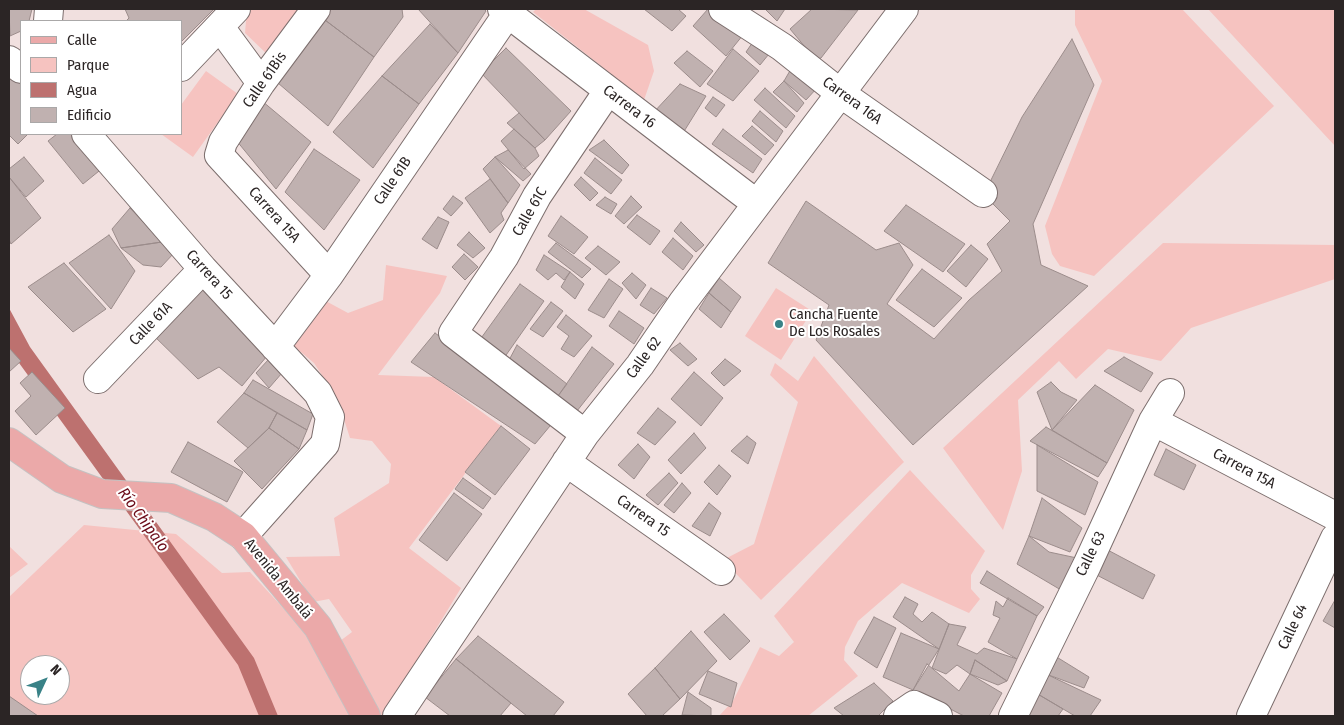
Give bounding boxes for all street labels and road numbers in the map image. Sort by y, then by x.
street label: Calle 61Bis [239,48,291,112]
street label: Carrera 16A [819,73,885,129]
street label: Carrera 16 [599,81,659,133]
street label: Calle 61B [370,153,416,209]
street label: Carrera 15A [244,184,304,246]
street label: Calle 61C [509,184,551,240]
street label: Carrera 15 [182,246,236,304]
street label: Calle 61A [126,298,176,350]
street label: Calle 62 [623,334,665,382]
street label: Carrera 15A [1210,445,1278,493]
street label: Carrera 15 [613,491,673,541]
street label: Calle 63 [1072,529,1110,579]
street label: Avenida Ambalá [240,535,316,623]
street label: Calle 64 [1275,601,1311,653]

